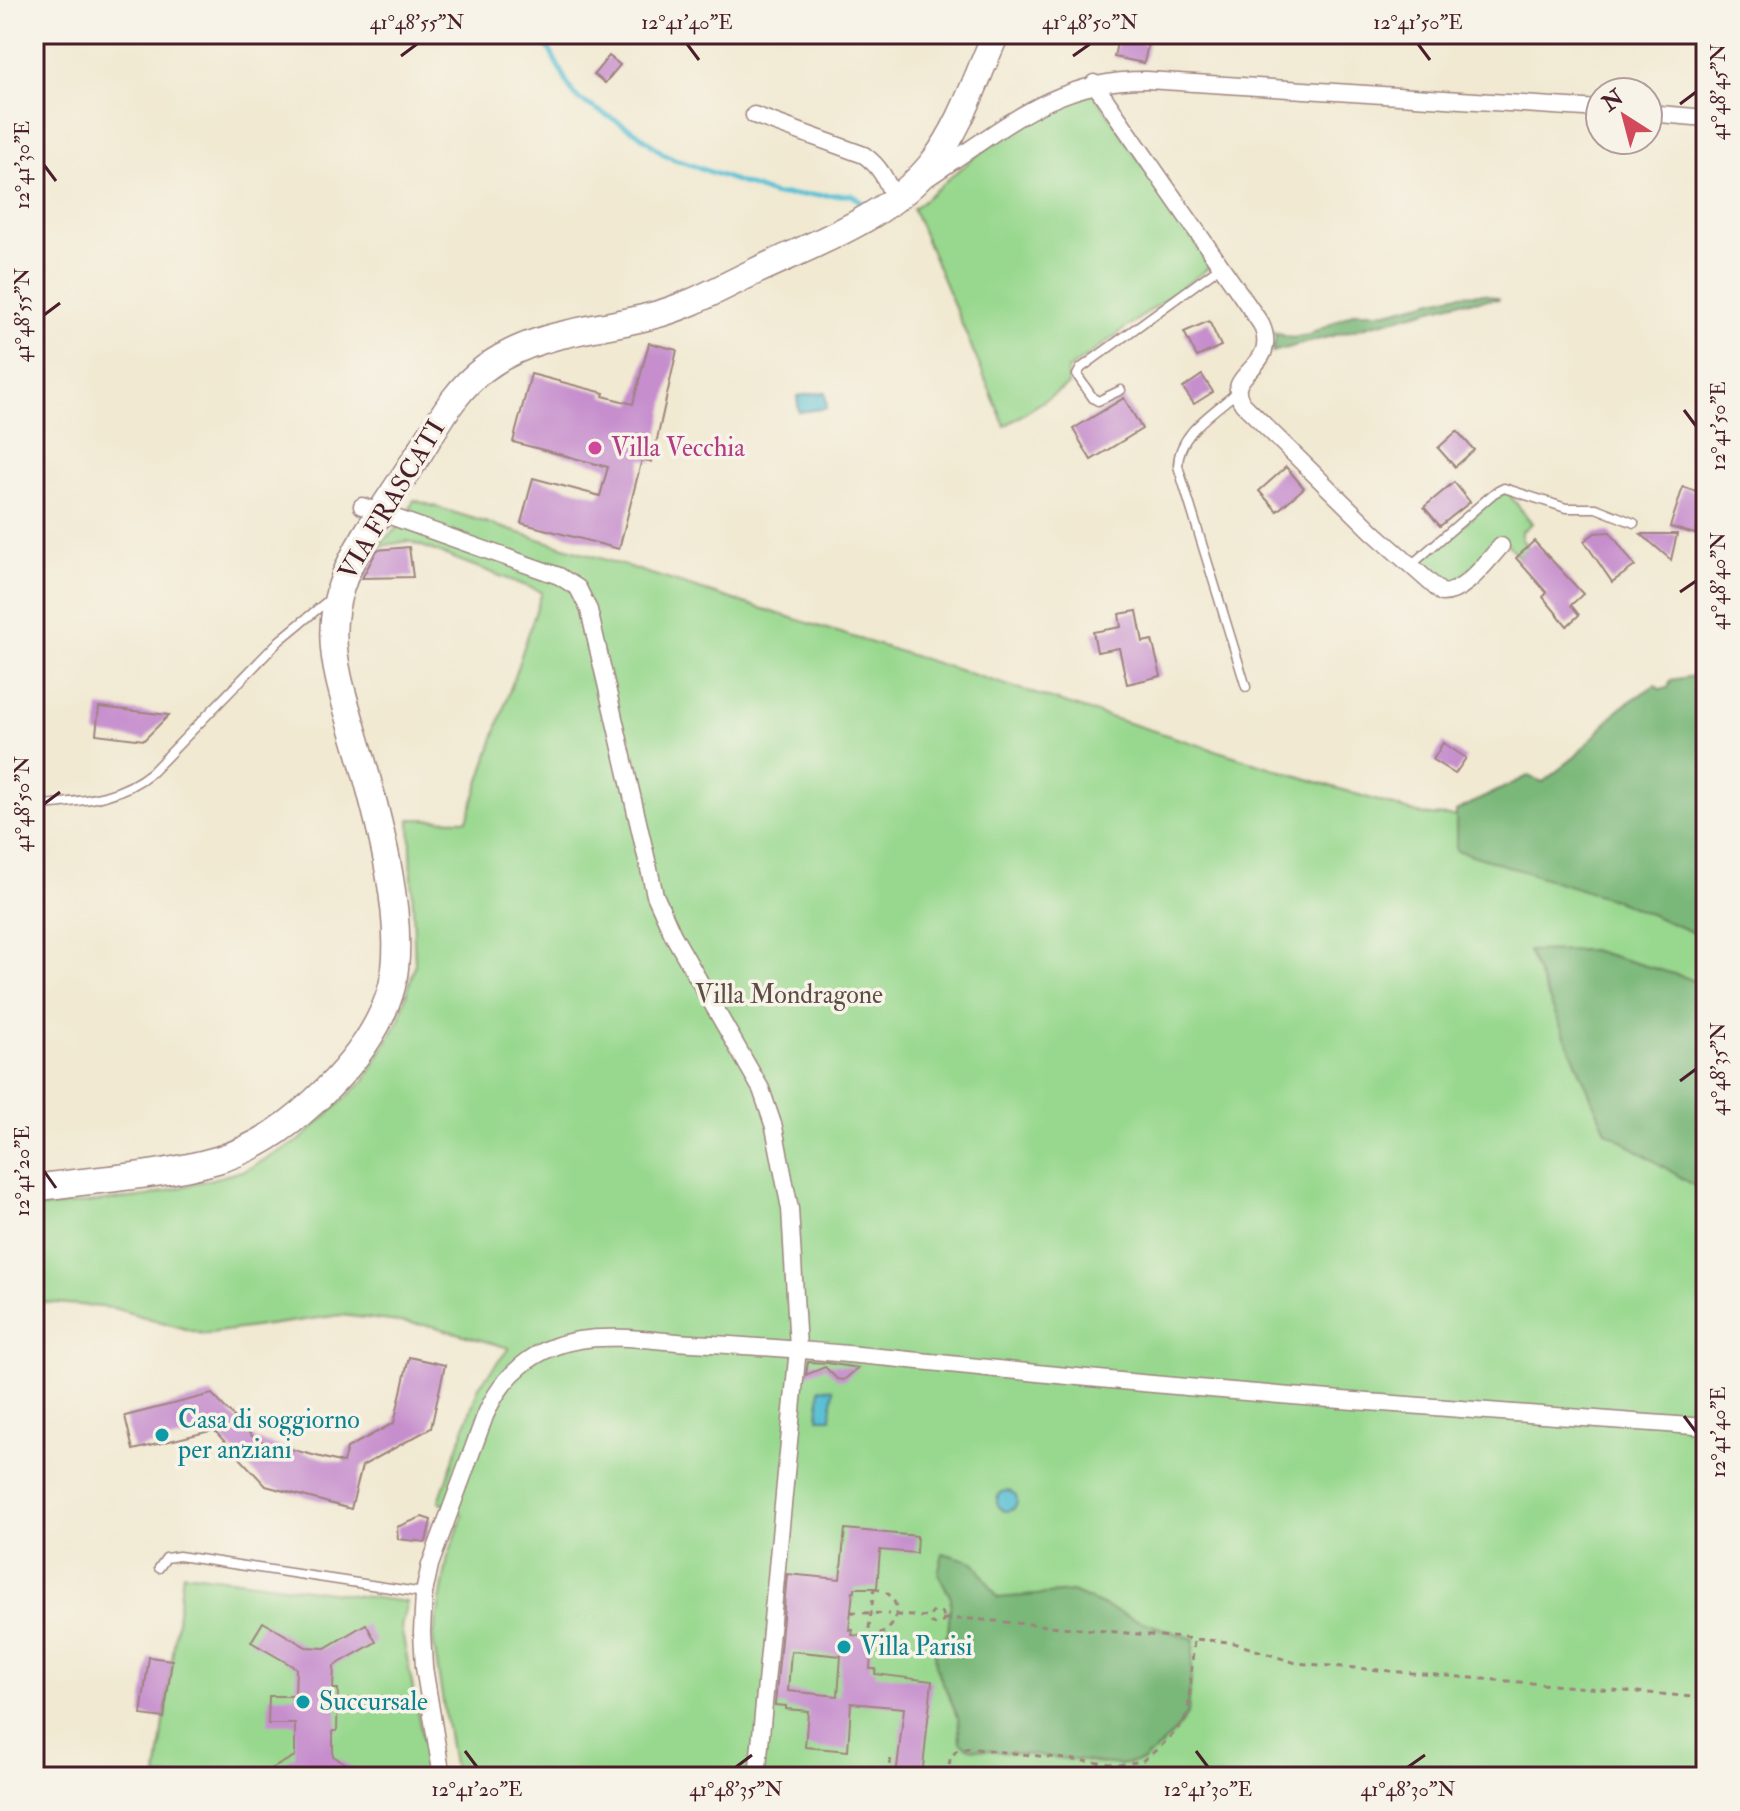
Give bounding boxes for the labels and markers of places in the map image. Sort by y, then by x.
place label: Villa Vecchia [611,432,745,464]
marker: Villa Vecchia [586,439,604,457]
place label: Casa di soggiorno per anziani [177,1404,360,1467]
marker: Casa di soggiorno per anziani [153,1426,171,1444]
place label: Villa Parisi [860,1631,972,1663]
marker: Villa Parisi [835,1638,853,1656]
place label: Succursale [319,1686,428,1718]
marker: Succursale [294,1693,312,1711]

